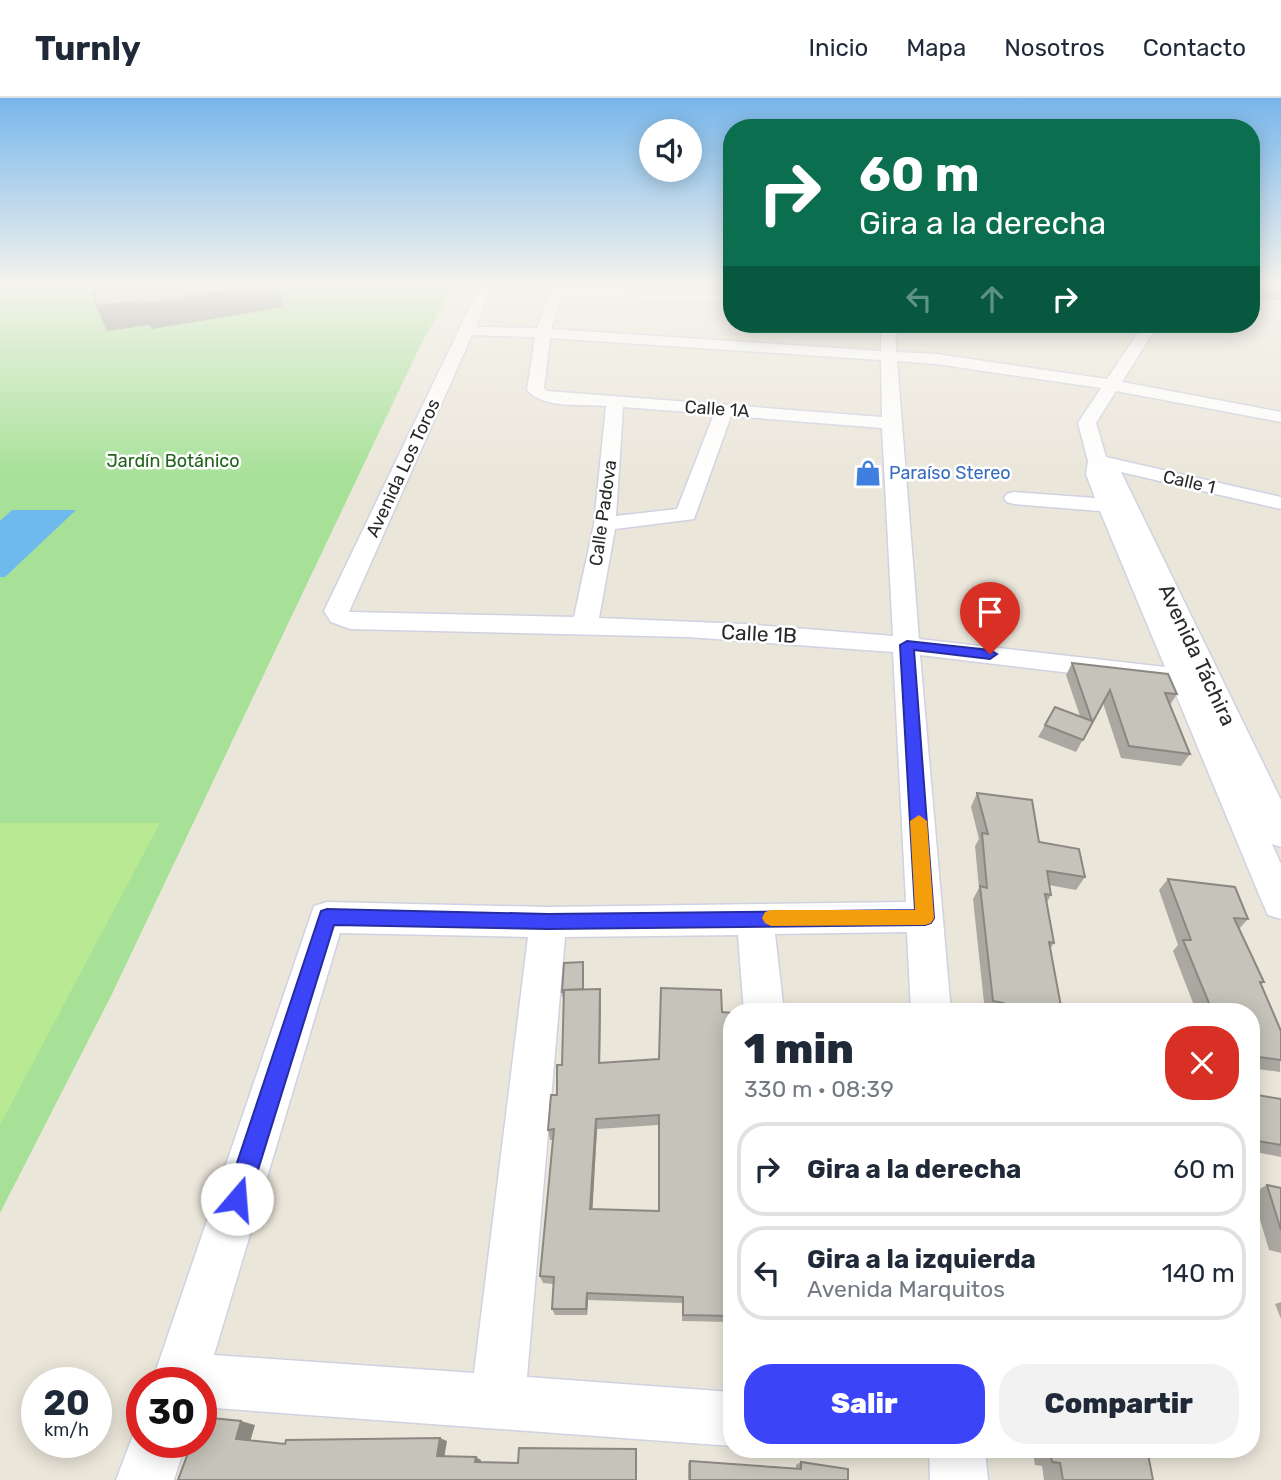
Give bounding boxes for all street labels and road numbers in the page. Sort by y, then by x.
street label: Avenida Los Toros [361,395,445,541]
street label: Calle 1A [684,396,750,422]
street label: Calle Padova [585,459,621,567]
street label: Calle 1 [1161,465,1217,499]
street label: Avenida Táchira [1154,580,1241,730]
street label: Calle 1B [721,619,797,648]

